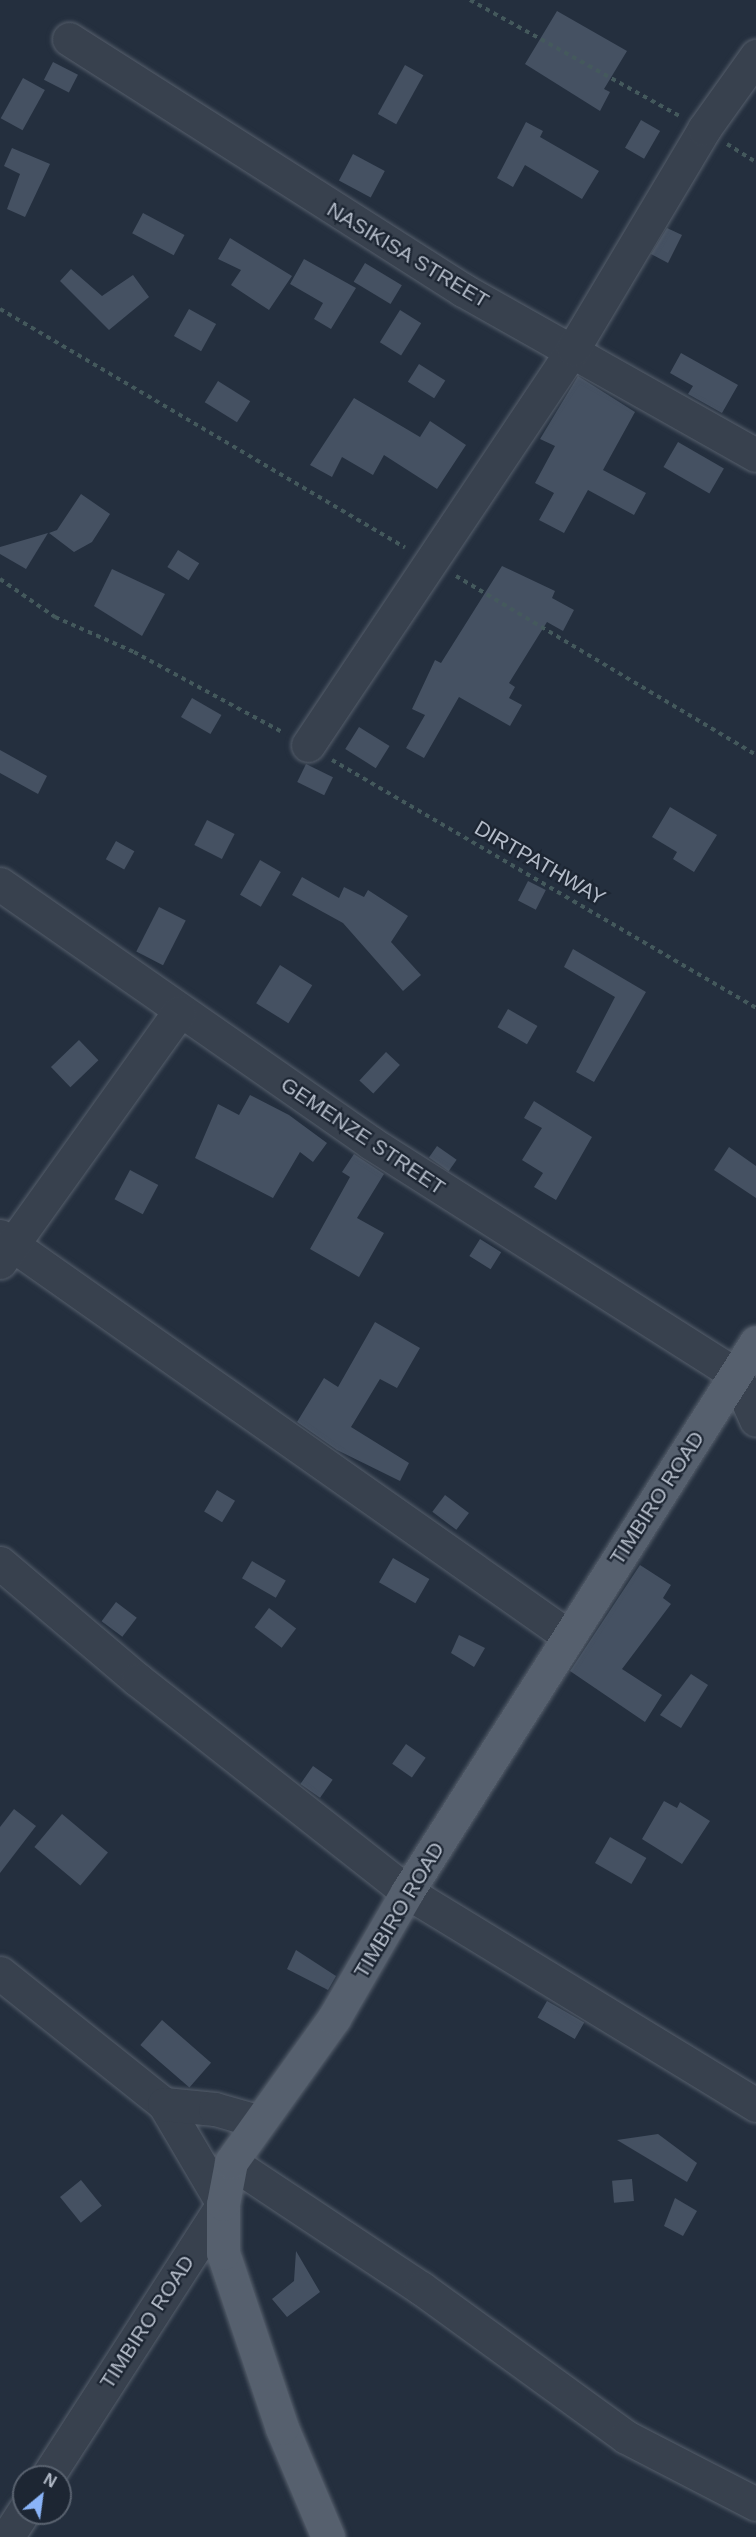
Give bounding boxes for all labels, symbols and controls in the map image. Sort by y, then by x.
street label: NASIKISA STREET [322,196,494,314]
street label: DIRTPATHWAY [470,815,610,911]
street label: GEMENZE STREET [276,1072,450,1200]
street label: TIMBIRO ROAD [604,1427,710,1569]
street label: TIMBIRO ROAD [349,1838,449,1982]
street label: TIMBIRO ROAD [94,2251,200,2393]
north arrow [12,2465,72,2525]
text: N [41,2470,59,2491]

